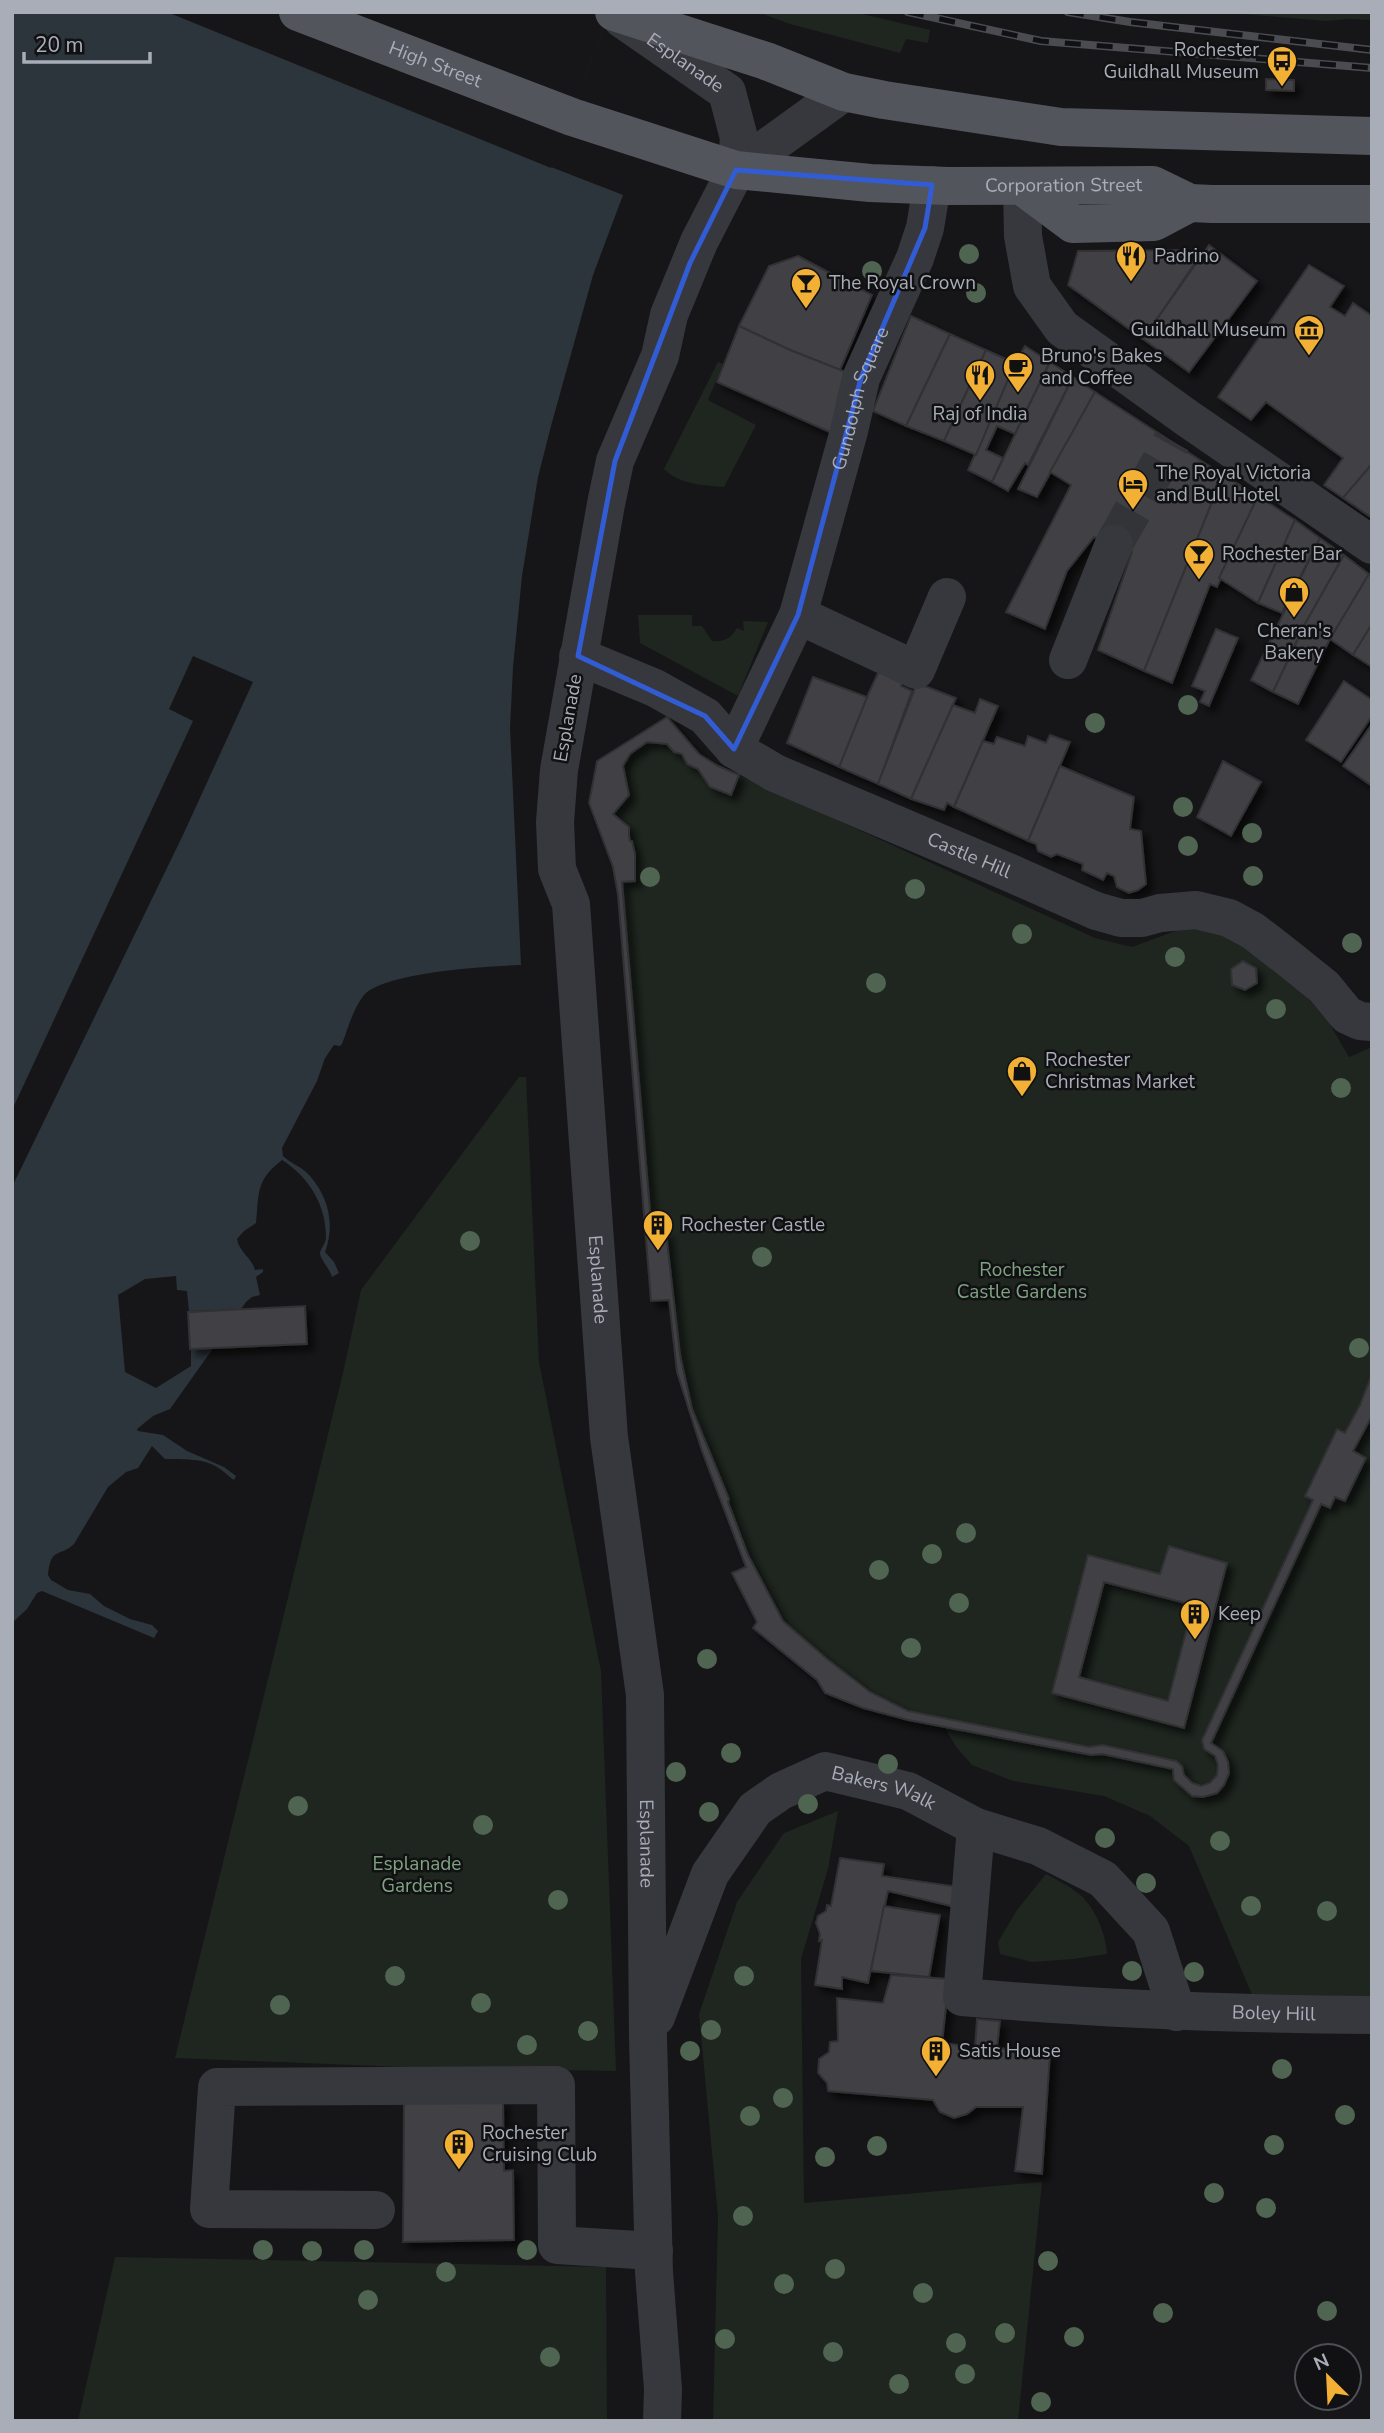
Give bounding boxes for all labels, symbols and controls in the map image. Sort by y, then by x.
scale bar [24,21,150,65]
street label: Esplanade [641,27,729,99]
text: 20 m [35,31,84,59]
street label: High Street [385,35,486,94]
place label: Rochester Guildhall Museum [1103,37,1259,85]
bus stop icon: Rochester Guildhall Museum [1265,44,1299,88]
street label: Corporation Street [985,172,1143,199]
restaurant icon: Padrino [1114,239,1148,283]
place label: Padrino [1154,243,1219,269]
bar icon: The Royal Crown [789,266,823,310]
place label: The Royal Crown [829,270,976,296]
museum icon: Guildhall Museum [1292,313,1326,357]
place label: Guildhall Museum [1130,317,1286,343]
street label: Gundolph Square [826,322,895,473]
place label: Bruno's Bakes and Coffee [1041,343,1162,391]
cafe icon: Bruno's Bakes and Coffee [1001,350,1035,394]
restaurant icon: Raj of India [963,358,997,402]
place label: Raj of India [932,401,1028,427]
place label: The Royal Victoria and Bull Hotel [1156,460,1311,508]
hotel icon: The Royal Victoria and Bull Hotel [1116,467,1150,511]
bar icon: Rochester Bar [1182,537,1216,581]
place label: Rochester Bar [1222,541,1342,567]
shop icon: Cheran's Bakery [1277,575,1311,619]
place label: Cheran's Bakery [1257,618,1331,666]
street label: Esplanade [547,672,589,764]
street label: Castle Hill [923,826,1015,885]
place label: Rochester Christmas Market [1045,1047,1195,1095]
shop icon: Rochester Christmas Market [1005,1054,1039,1098]
building icon: Rochester Castle [641,1208,675,1252]
place label: Rochester Castle [681,1212,825,1238]
street label: Esplanade [582,1234,614,1325]
park label: Rochester Castle Gardens [957,1257,1087,1305]
building icon: Keep [1178,1597,1212,1641]
place label: Keep [1218,1601,1261,1627]
street label: Bakers Walk [829,1760,941,1817]
street label: Esplanade [633,1799,660,1888]
park label: Esplanade Gardens [373,1851,461,1899]
street label: Boley Hill [1232,1999,1316,2027]
building icon: Satis House [919,2034,953,2078]
place label: Satis House [959,2038,1061,2064]
place label: Rochester Cruising Club [482,2120,597,2168]
building icon: Rochester Cruising Club [442,2127,476,2171]
north arrow [1293,2342,1363,2412]
text: N [1310,2348,1333,2377]

